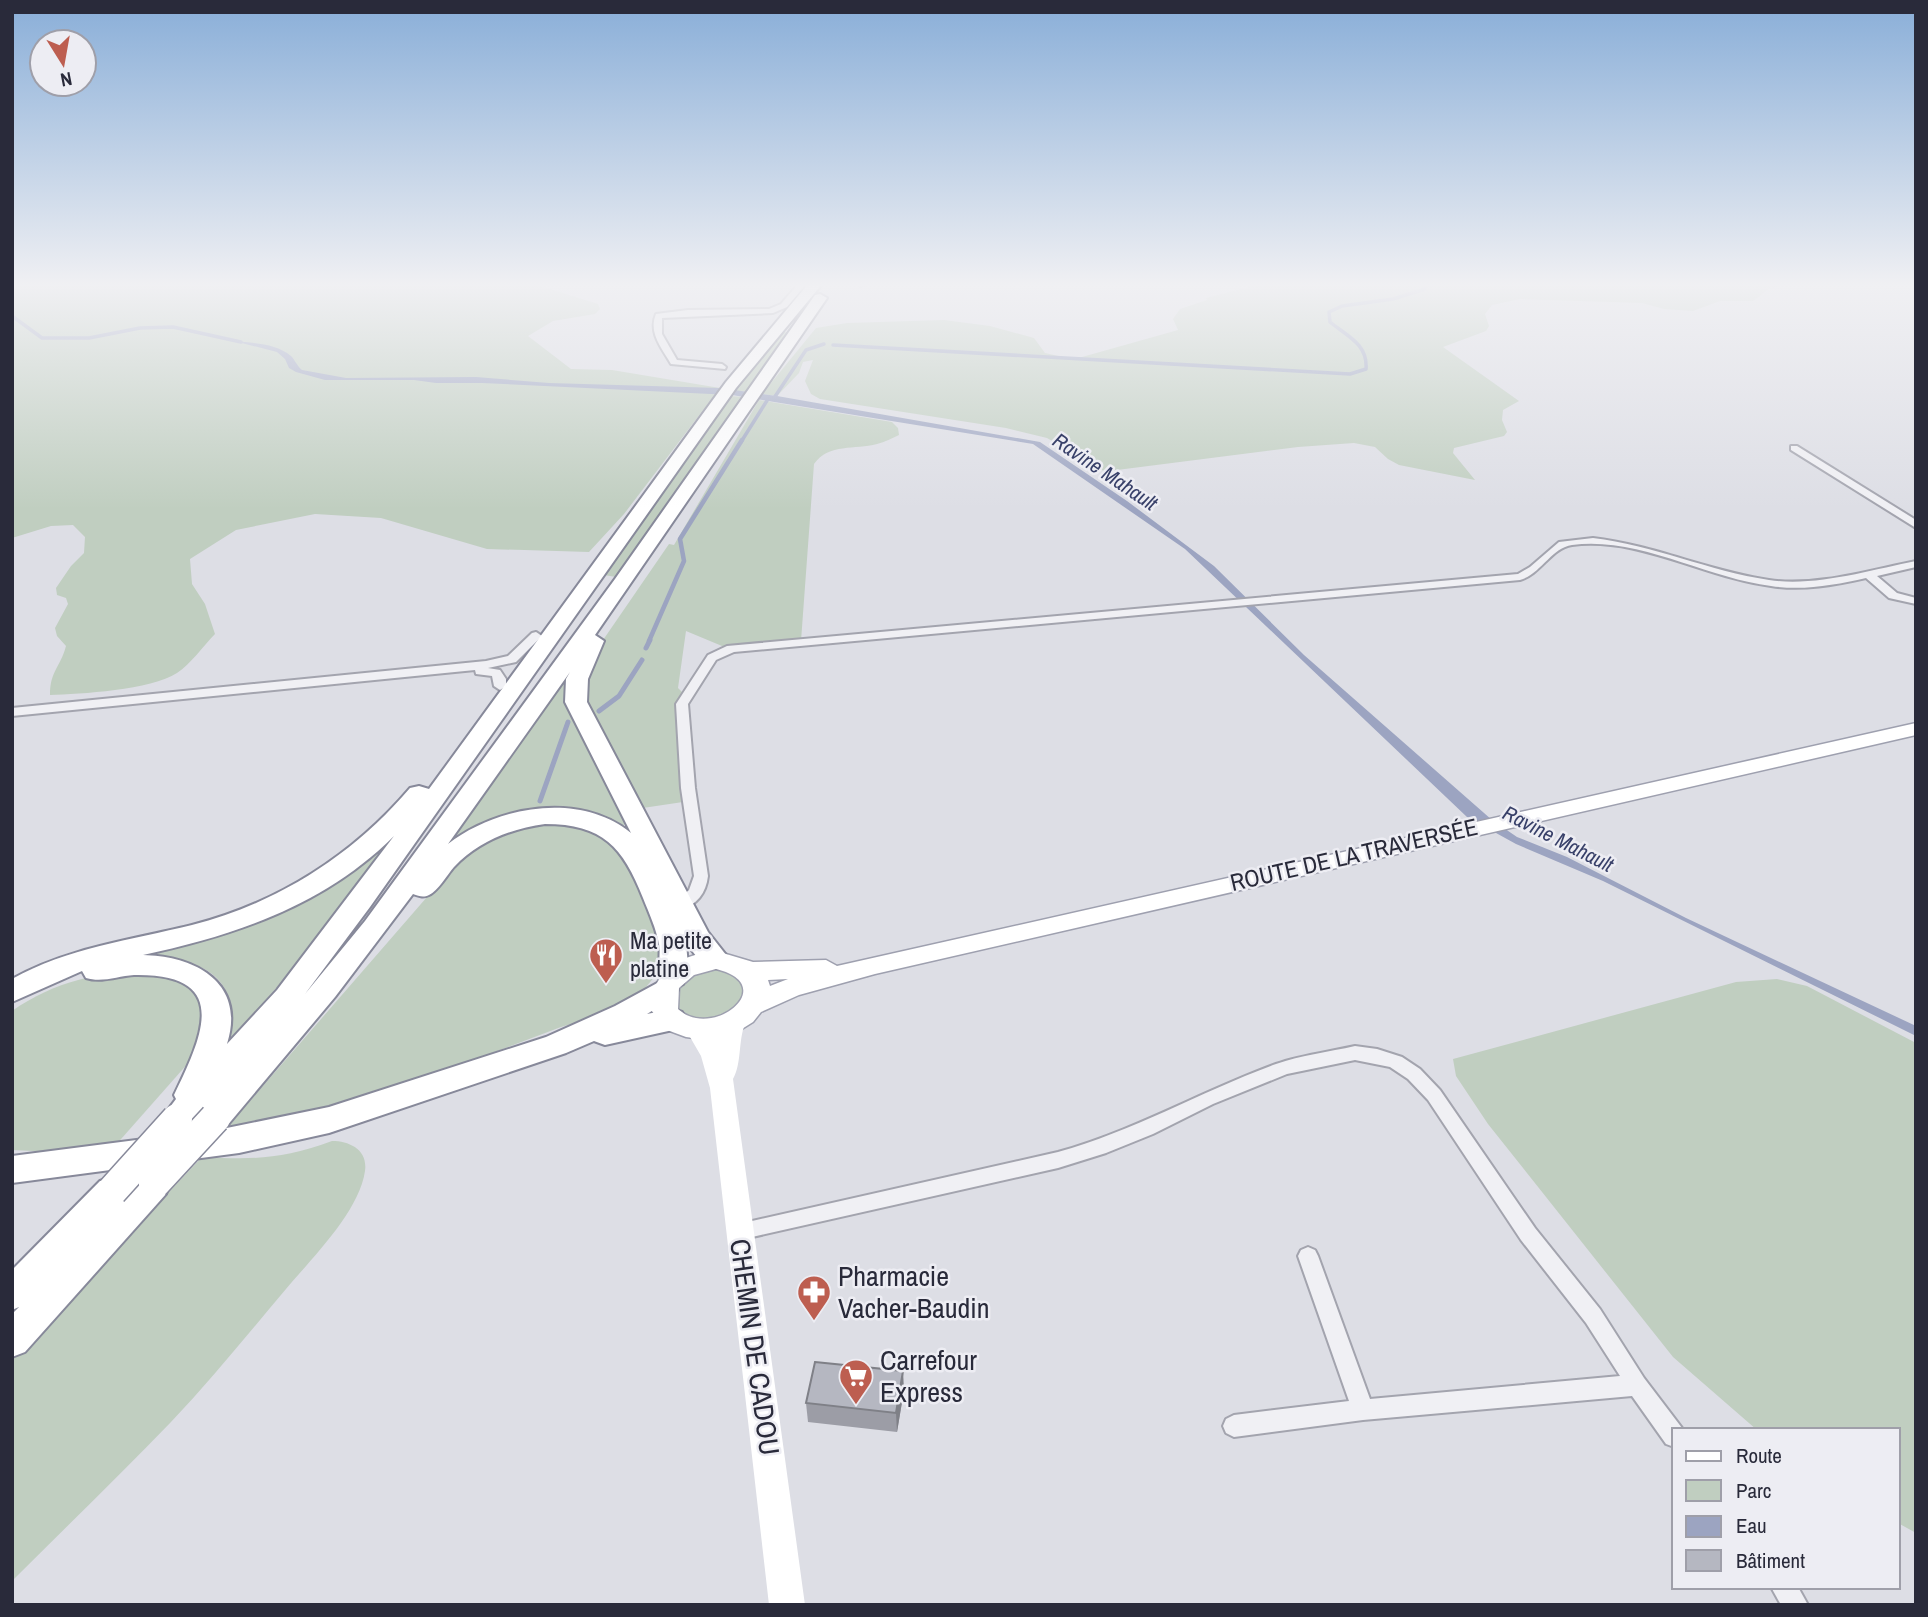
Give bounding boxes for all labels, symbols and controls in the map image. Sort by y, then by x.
north arrow [28,28,98,98]
text: N [58,66,74,94]
water label: Ravine Mahault [1047,426,1164,518]
water label: Ravine Mahault [1498,798,1620,879]
street label: ROUTE DE LA TRAVERSÉE [1227,810,1481,898]
place label: Ma petite platine [630,924,712,984]
restaurant icon: Ma petite platine [587,936,625,985]
street label: CHEMIN DE CADOU [721,1236,789,1458]
place label: Pharmacie Vacher-Baudin [838,1257,989,1327]
pharmacy icon: Pharmacie Vacher-Baudin [795,1273,833,1322]
place label: Carrefour Express [880,1341,977,1411]
supermarket icon: Carrefour Express [837,1357,875,1406]
legend [1672,1428,1900,1589]
text: Route [1736,1441,1782,1470]
text: Parc [1736,1476,1771,1505]
text: Eau [1736,1511,1767,1540]
text: Bâtiment [1736,1546,1805,1575]

